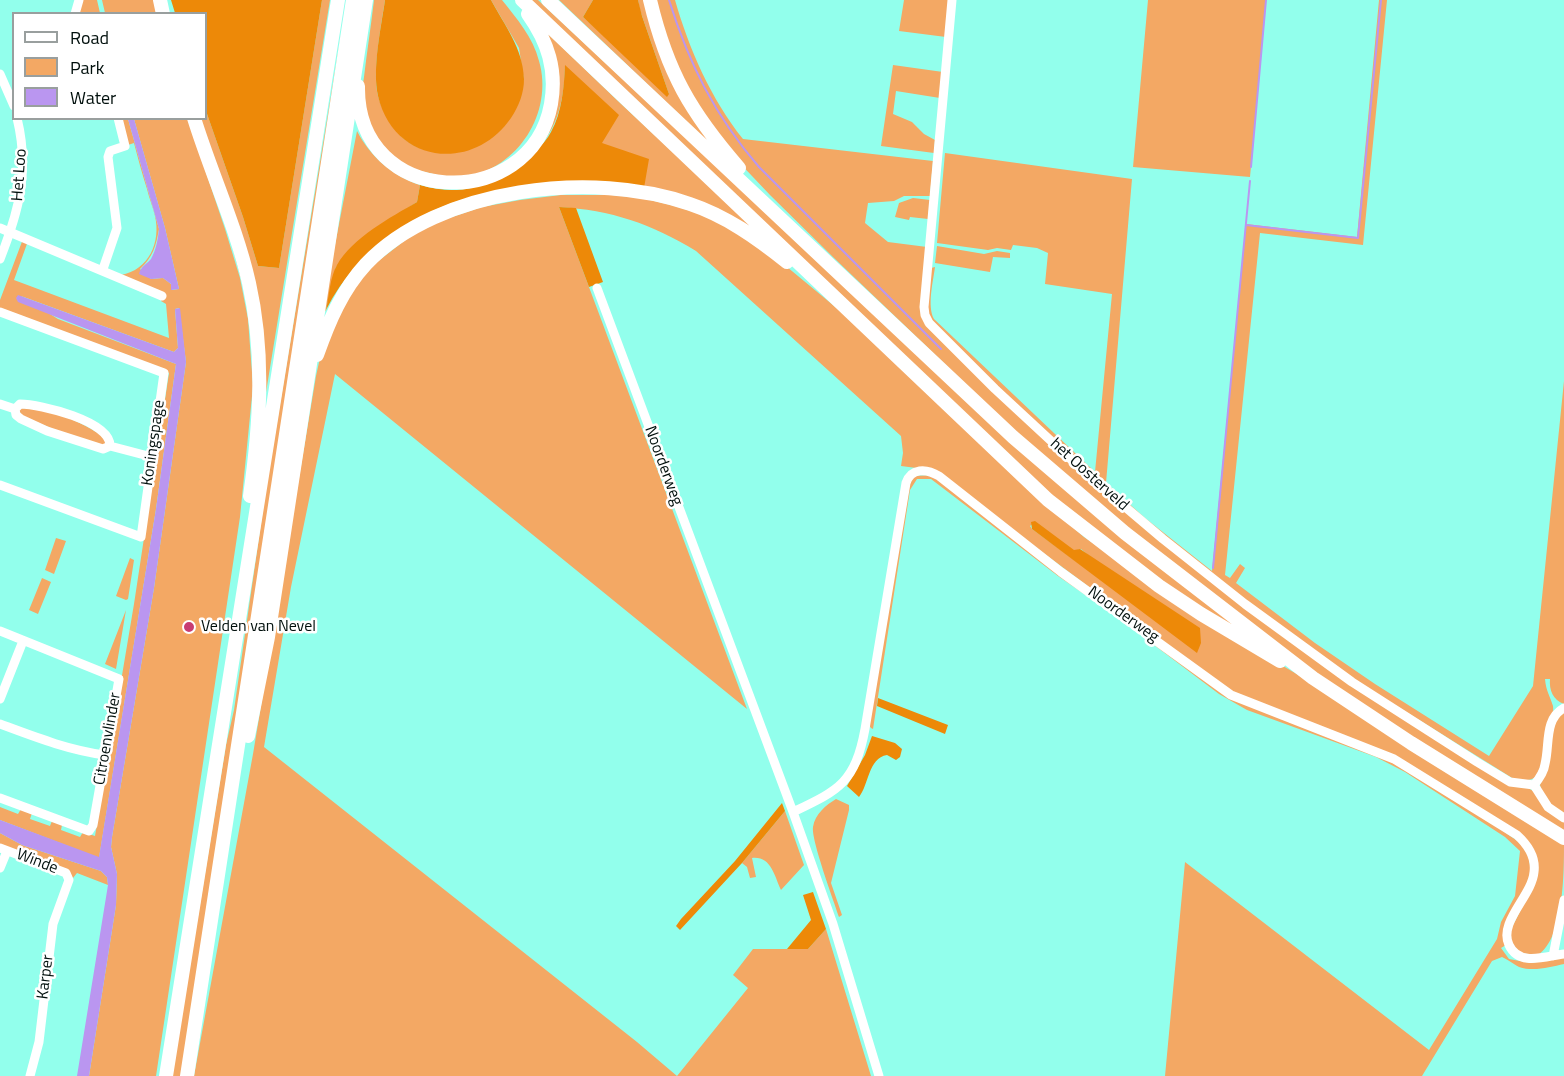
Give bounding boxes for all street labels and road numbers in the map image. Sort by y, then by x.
street label: Het Loo [9,148,31,202]
street label: Koningspage [138,399,170,487]
street label: Noorderweg [640,424,686,508]
street label: het Oosterveld [1046,435,1132,515]
street label: Noorderweg [1084,583,1162,647]
street label: Citroenvlinder [90,691,126,787]
street label: Winde [14,845,60,879]
street label: Karper [34,954,58,1000]

